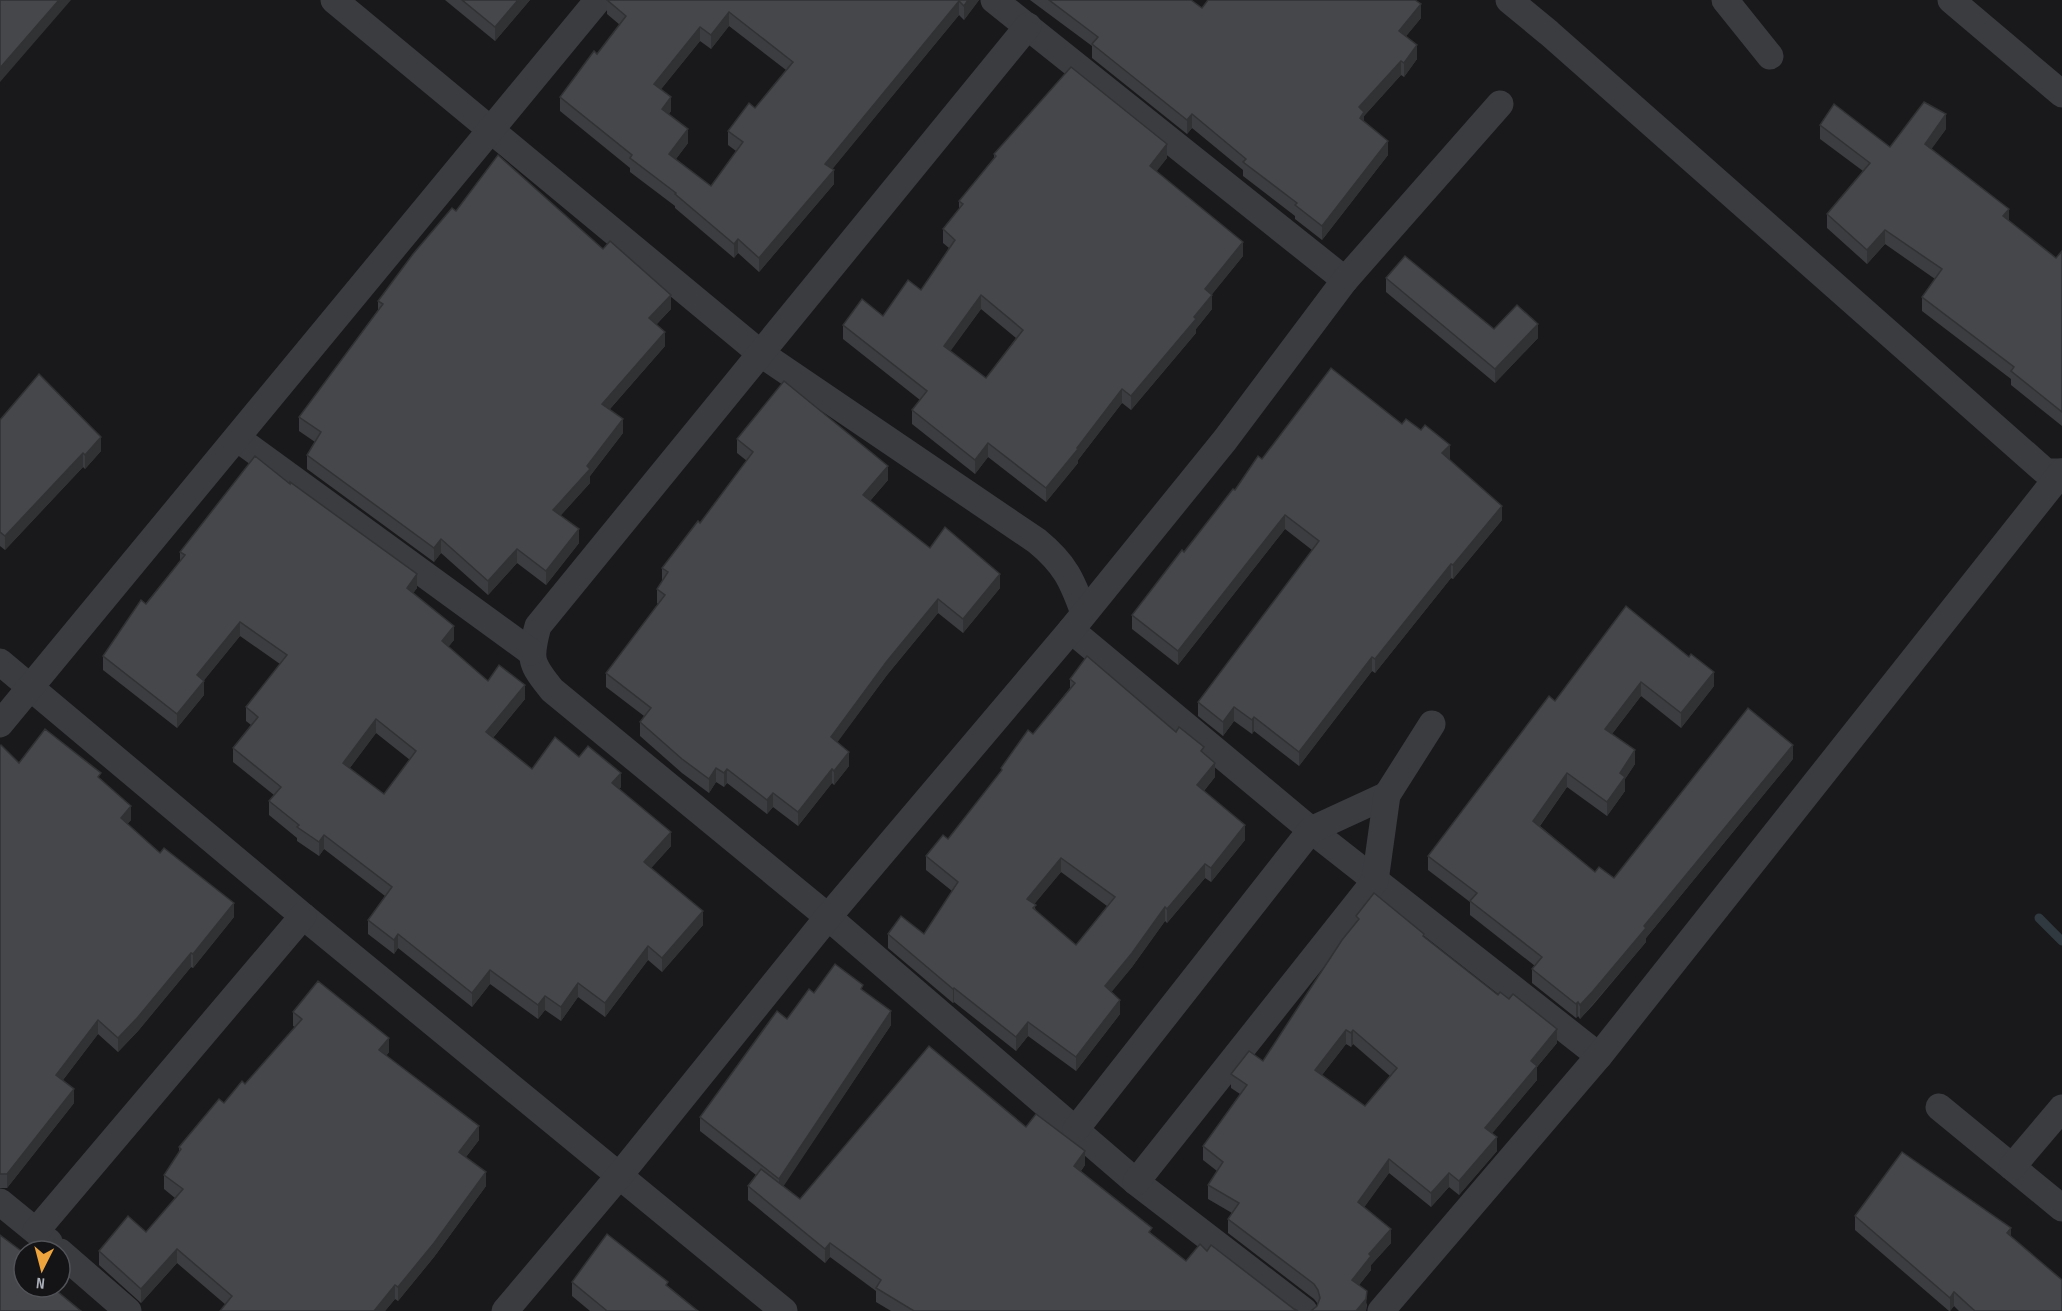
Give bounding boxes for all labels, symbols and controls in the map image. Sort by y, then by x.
north arrow [12,1239,72,1299]
text: N [35,1273,46,1292]

